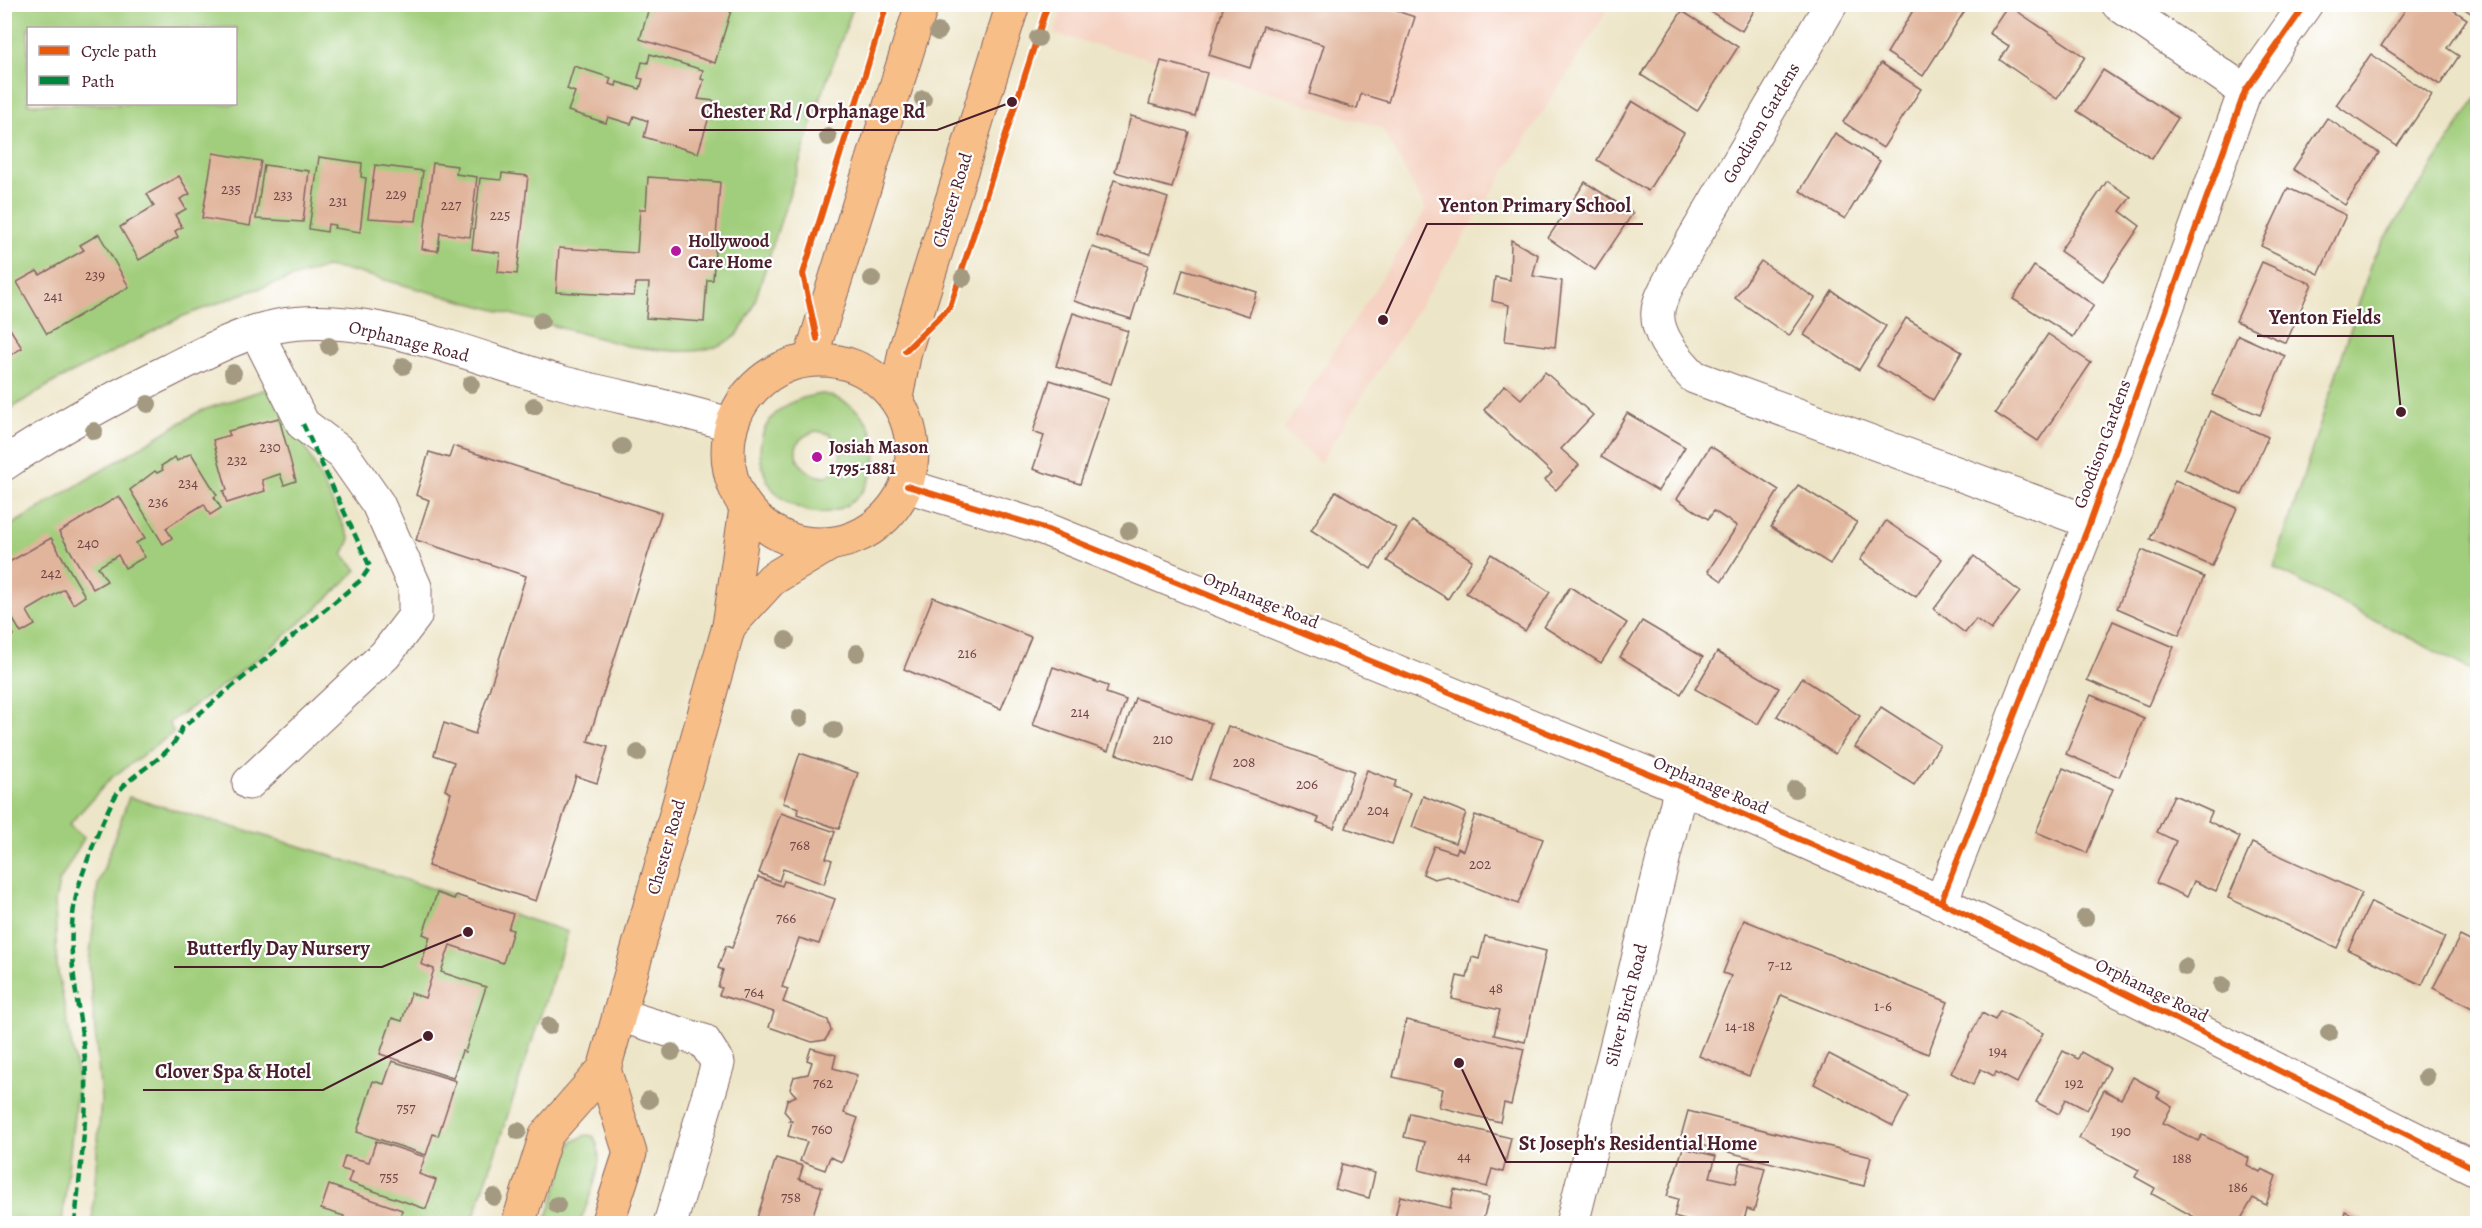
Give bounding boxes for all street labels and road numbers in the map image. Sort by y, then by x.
street label: Goodison Gardens [1717,58,1805,188]
street label: Chester Road [926,149,978,250]
street label: Orphanage Road [346,314,472,368]
street label: Goodison Gardens [2068,376,2136,512]
street label: Orphanage Road [1199,566,1323,634]
street label: Orphanage Road [1650,750,1773,820]
street label: Chester Road [641,796,691,897]
street label: Silver Birch Road [1599,941,1653,1069]
street label: Orphanage Road [2091,952,2213,1028]

